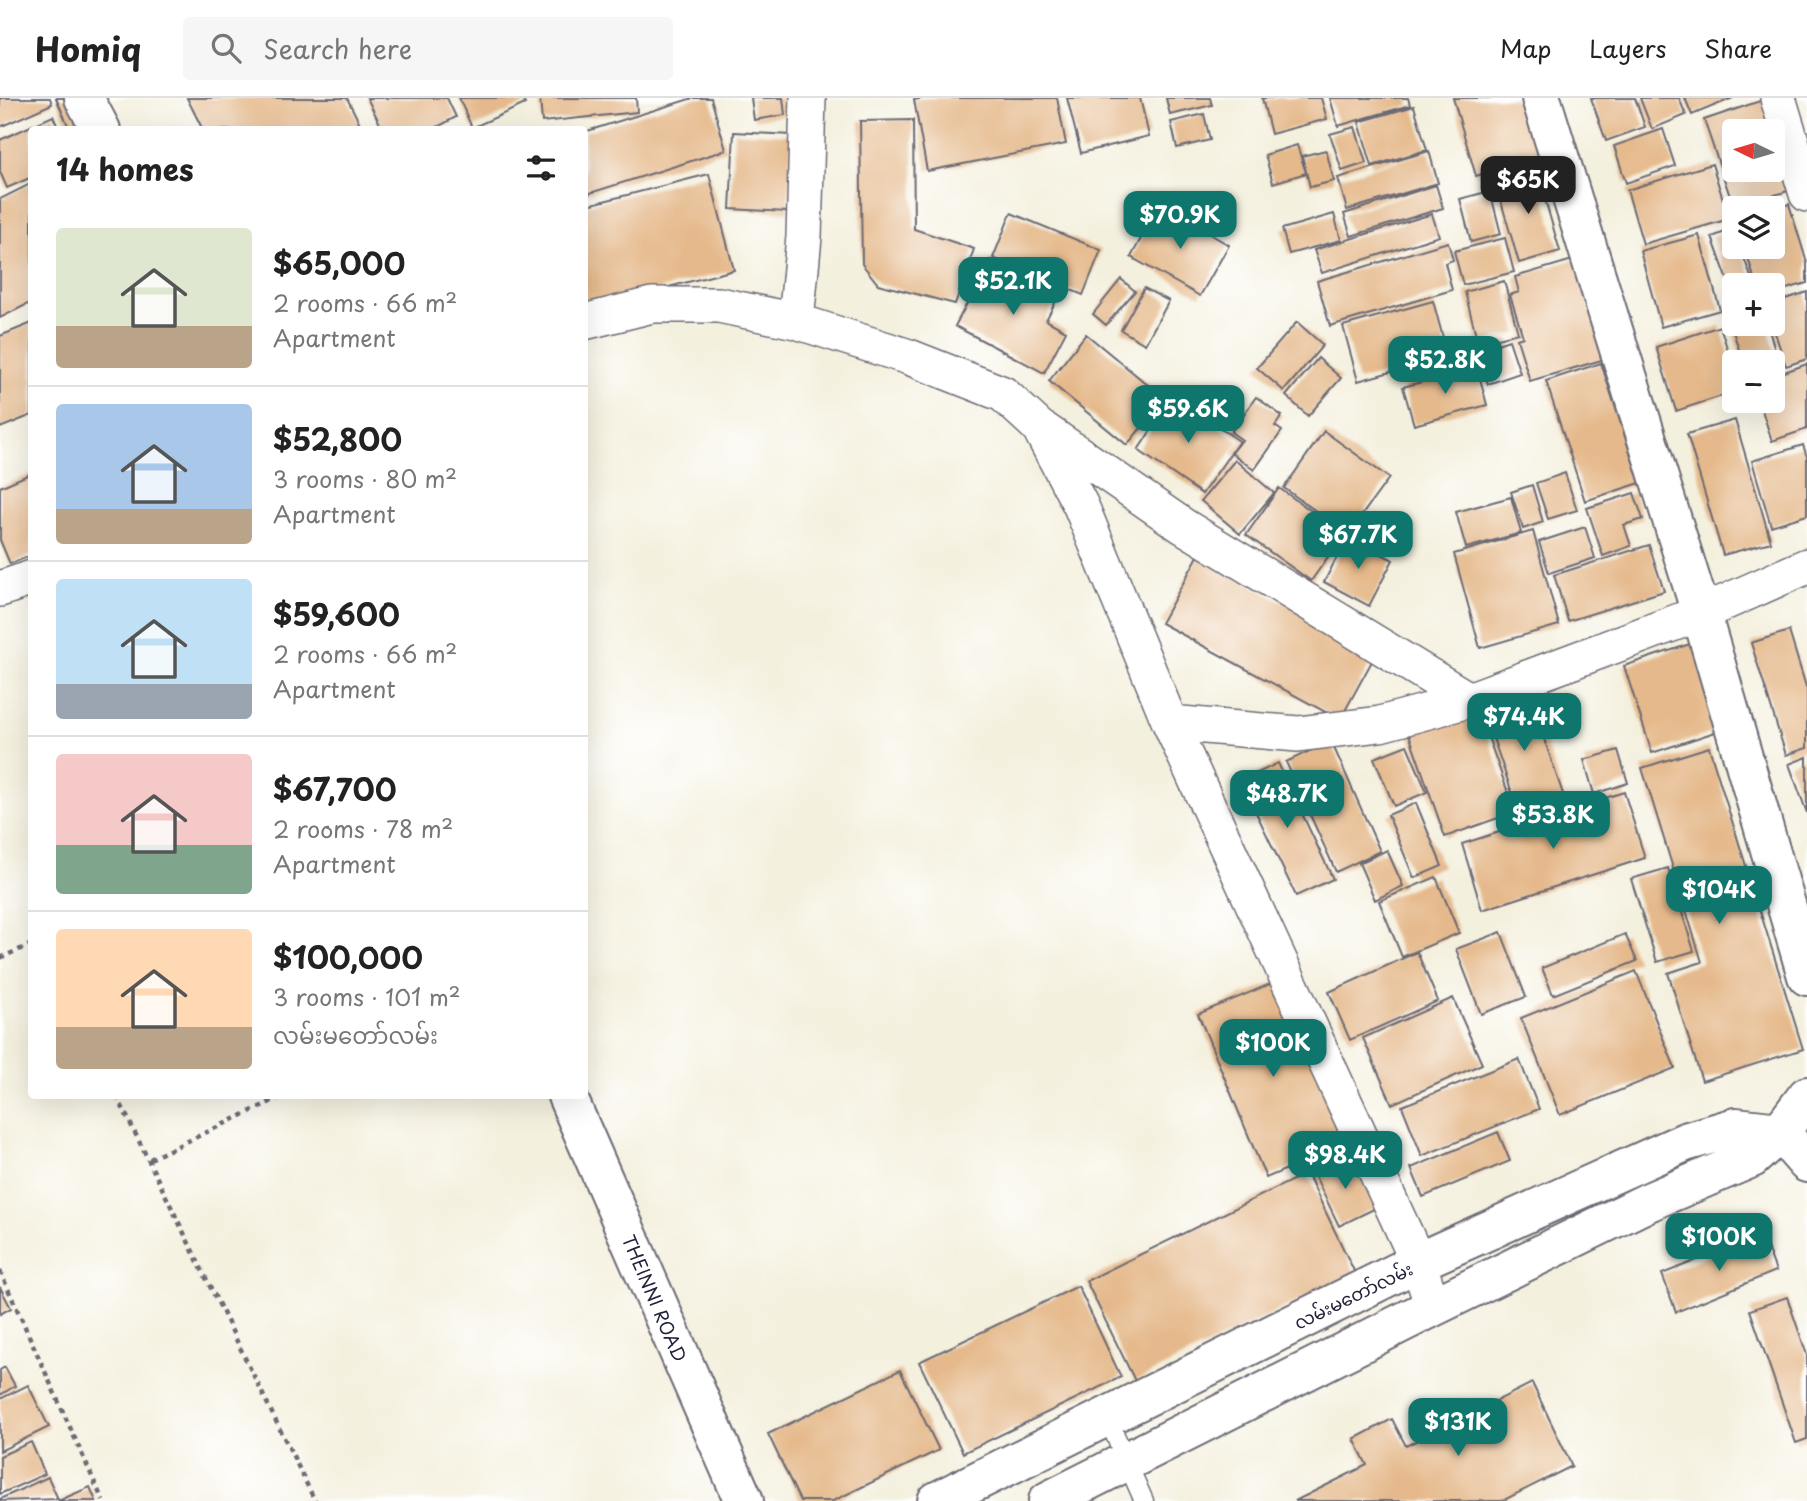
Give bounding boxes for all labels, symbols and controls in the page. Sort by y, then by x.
search box [183,17,673,80]
text: Homiq [35,23,141,73]
icon: search [207,29,245,67]
text: Search here [263,29,412,68]
text: Map [1500,30,1551,66]
text: Layers [1589,30,1666,66]
text: Share [1704,30,1772,66]
north arrow [1722,119,1785,182]
map controls [1722,119,1785,413]
text: 14 homes [56,146,194,191]
icon: filters [522,149,560,187]
pin: $65K [1487,156,1569,216]
text: $65K [1497,161,1559,196]
pin: $70.9K [1123,192,1237,251]
text: $70.9K [1140,196,1220,231]
button: layers [1722,196,1785,259]
text: $65,000 [273,240,405,285]
icon: home [112,256,196,340]
pin: $52.1K [956,258,1070,317]
text: $52.1K [974,262,1052,297]
button: + [1722,273,1785,336]
text: 2 rooms · 66 m² [273,285,457,320]
text: Apartment [273,320,396,355]
pin: $52.8K [1388,336,1502,396]
text: $52.8K [1404,341,1486,376]
button: − [1722,350,1785,413]
pin: $59.6K [1131,386,1245,445]
text: $59.6K [1147,390,1229,425]
text: $52,800 [273,416,402,461]
icon: home [112,432,196,516]
text: 3 rooms · 80 m² [273,461,457,496]
text: Apartment [273,496,396,531]
pin: $67.7K [1301,512,1415,571]
text: $67.7K [1319,516,1397,551]
text: $59,600 [273,591,400,636]
icon: home [112,607,196,691]
text: 2 rooms · 66 m² [273,636,457,671]
text: Apartment [273,671,396,706]
pin: $74.4K [1467,694,1581,753]
text: $74.4K [1483,698,1565,733]
text: $67,700 [273,766,397,811]
pin: $48.7K [1230,770,1344,830]
text: $48.7K [1246,775,1328,810]
icon: home [112,782,196,866]
pin: $53.8K [1496,792,1610,851]
text: $53.8K [1512,796,1594,831]
text: 2 rooms · 78 m² [273,811,453,846]
text: Apartment [273,846,396,881]
pin: $104K [1670,866,1768,926]
text: $104K [1682,871,1756,906]
text: $100,000 [273,934,423,979]
icon: home [112,957,196,1041]
text: 3 rooms · 101 m² [273,979,461,1014]
text: လမ်းမတော်လမ်း [273,1017,438,1052]
pin: $100K [1224,1020,1322,1079]
text: $100K [1235,1024,1311,1059]
pin: $98.4K [1288,1132,1402,1191]
text: $98.4K [1304,1136,1386,1171]
pin: $100K [1670,1214,1768,1273]
text: $100K [1681,1218,1757,1253]
street label: THEINNI ROAD [616,1230,694,1366]
street label: လမ်းမတော်လမ်း [1289,1255,1417,1335]
pin: $131K [1409,1398,1507,1458]
text: $131K [1424,1403,1492,1438]

